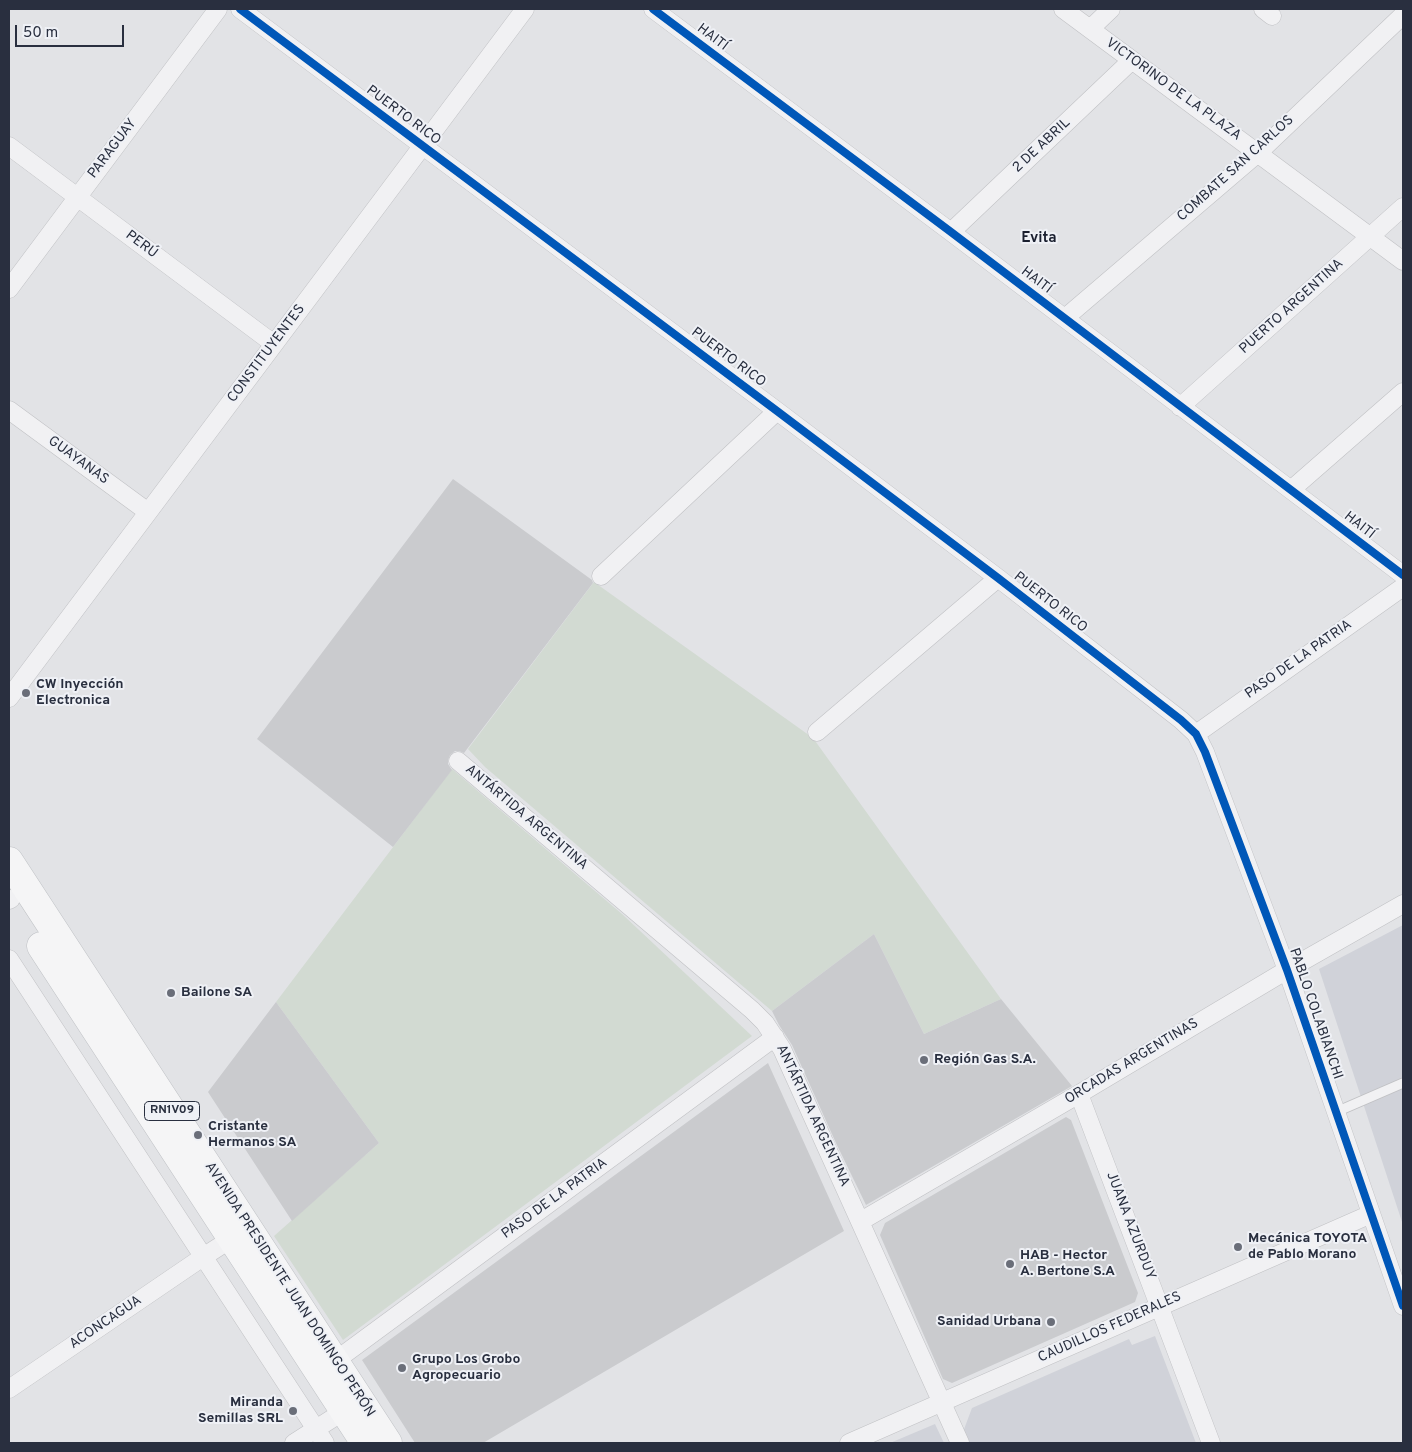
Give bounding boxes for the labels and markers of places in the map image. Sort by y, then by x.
place label: CW Inyección Electronica [36,677,124,710]
marker: CW Inyección Electronica [20,687,32,699]
place label: Bailone SA [181,985,252,1001]
marker: Bailone SA [165,987,177,999]
place label: Región Gas S.A. [934,1052,1036,1068]
marker: Región Gas S.A. [918,1054,930,1066]
place label: Cristante Hermanos SA [208,1119,297,1152]
marker: Cristante Hermanos SA [192,1129,204,1141]
place label: Mecánica TOYOTA de Pablo Morano [1248,1231,1367,1264]
marker: Mecánica TOYOTA de Pablo Morano [1232,1241,1244,1253]
place label: HAB - Hector A. Bertone S.A [1020,1248,1115,1280]
marker: HAB - Hector A. Bertone S.A [1004,1258,1016,1270]
place label: Sanidad Urbana [937,1314,1041,1330]
marker: Sanidad Urbana [1045,1316,1057,1328]
place label: Grupo Los Grobo Agropecuario [412,1352,520,1384]
marker: Grupo Los Grobo Agropecuario [396,1362,408,1374]
place label: Miranda Semillas SRL [198,1395,283,1428]
marker: Miranda Semillas SRL [287,1405,299,1417]

